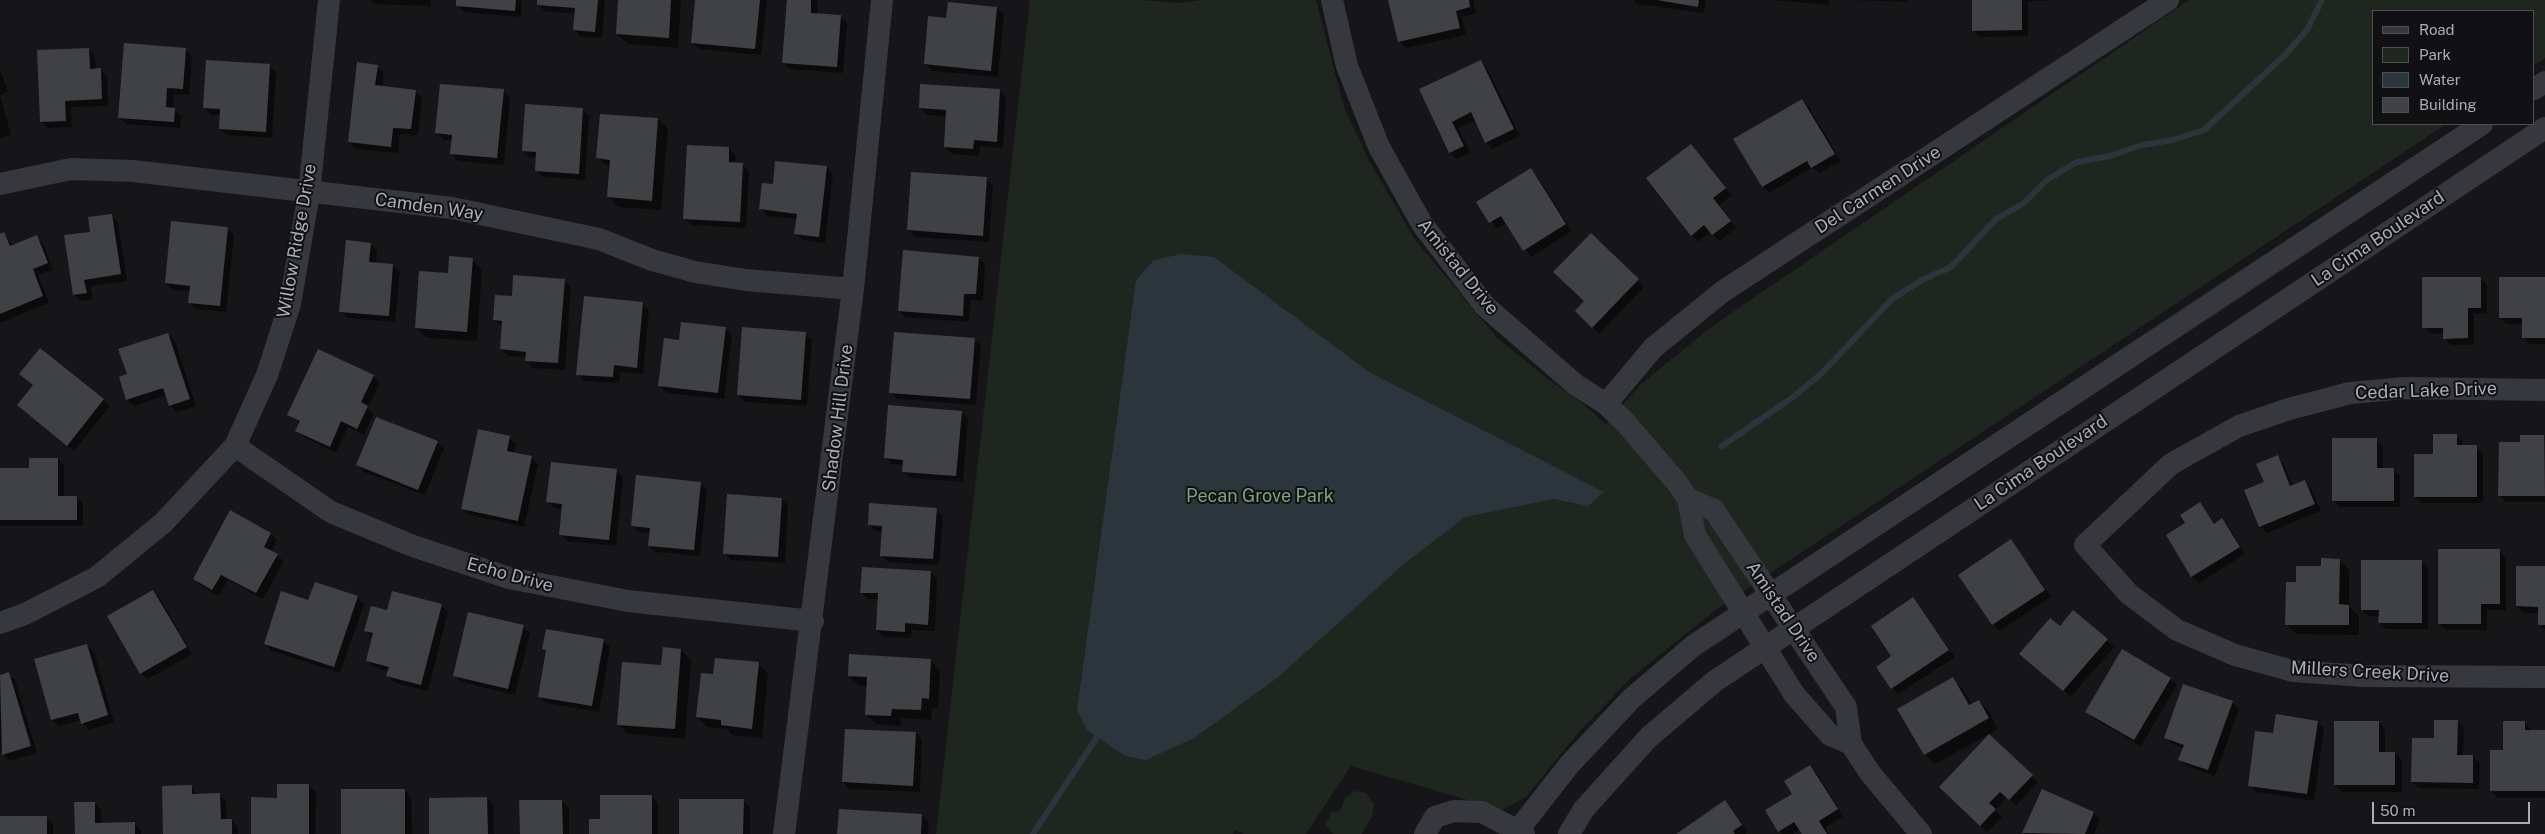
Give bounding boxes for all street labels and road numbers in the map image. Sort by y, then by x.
street label: Del Carmen Drive [1811,141,1945,239]
street label: Willow Ridge Drive [273,162,321,320]
street label: La Cima Boulevard [2307,187,2449,291]
street label: Camden Way [373,189,485,225]
street label: Amistad Drive [1413,215,1503,319]
street label: Shadow Hill Drive [818,343,858,493]
street label: Cedar Lake Drive [2355,378,2497,404]
street label: La Cima Boulevard [1970,411,2112,515]
street label: Echo Drive [464,553,556,597]
street label: Amistad Drive [1741,558,1825,666]
street label: Millers Creek Drive [2290,657,2450,687]

